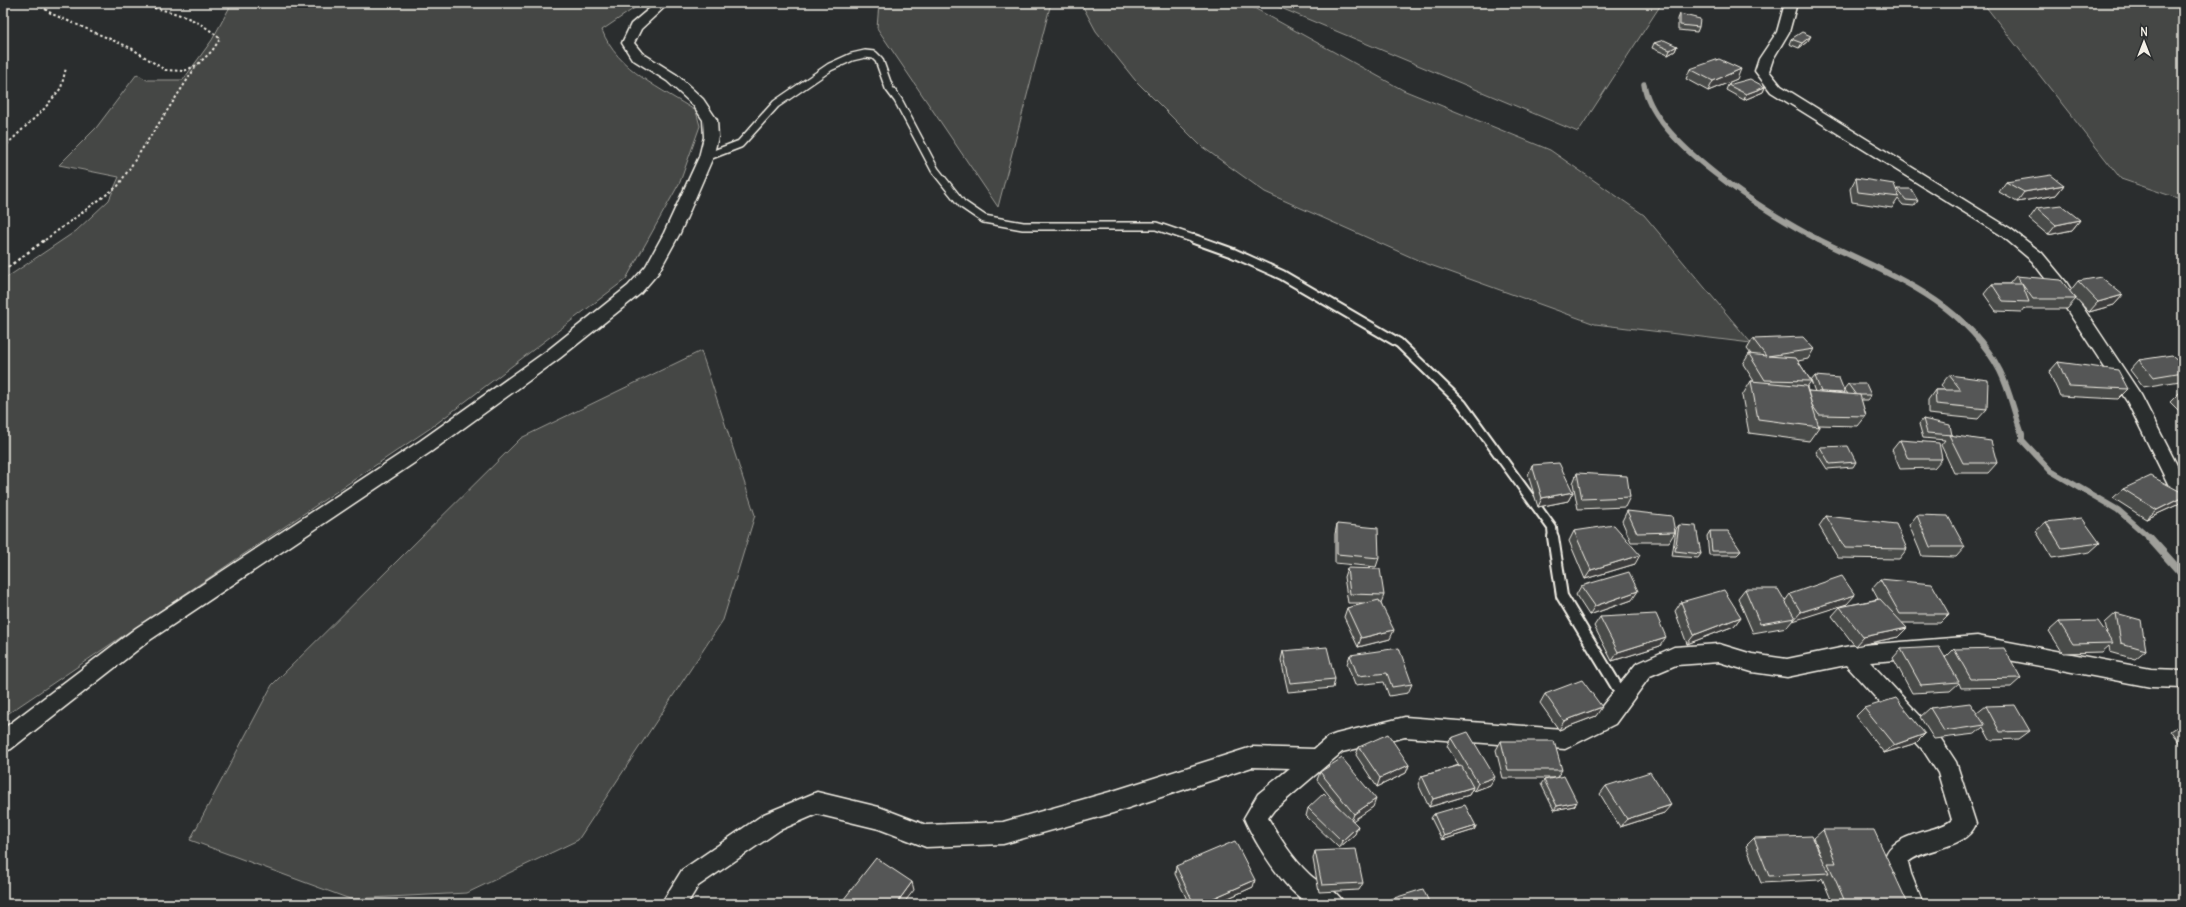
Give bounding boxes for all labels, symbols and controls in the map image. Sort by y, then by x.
north arrow [2124,22,2164,62]
text: N [2140,25,2148,39]

